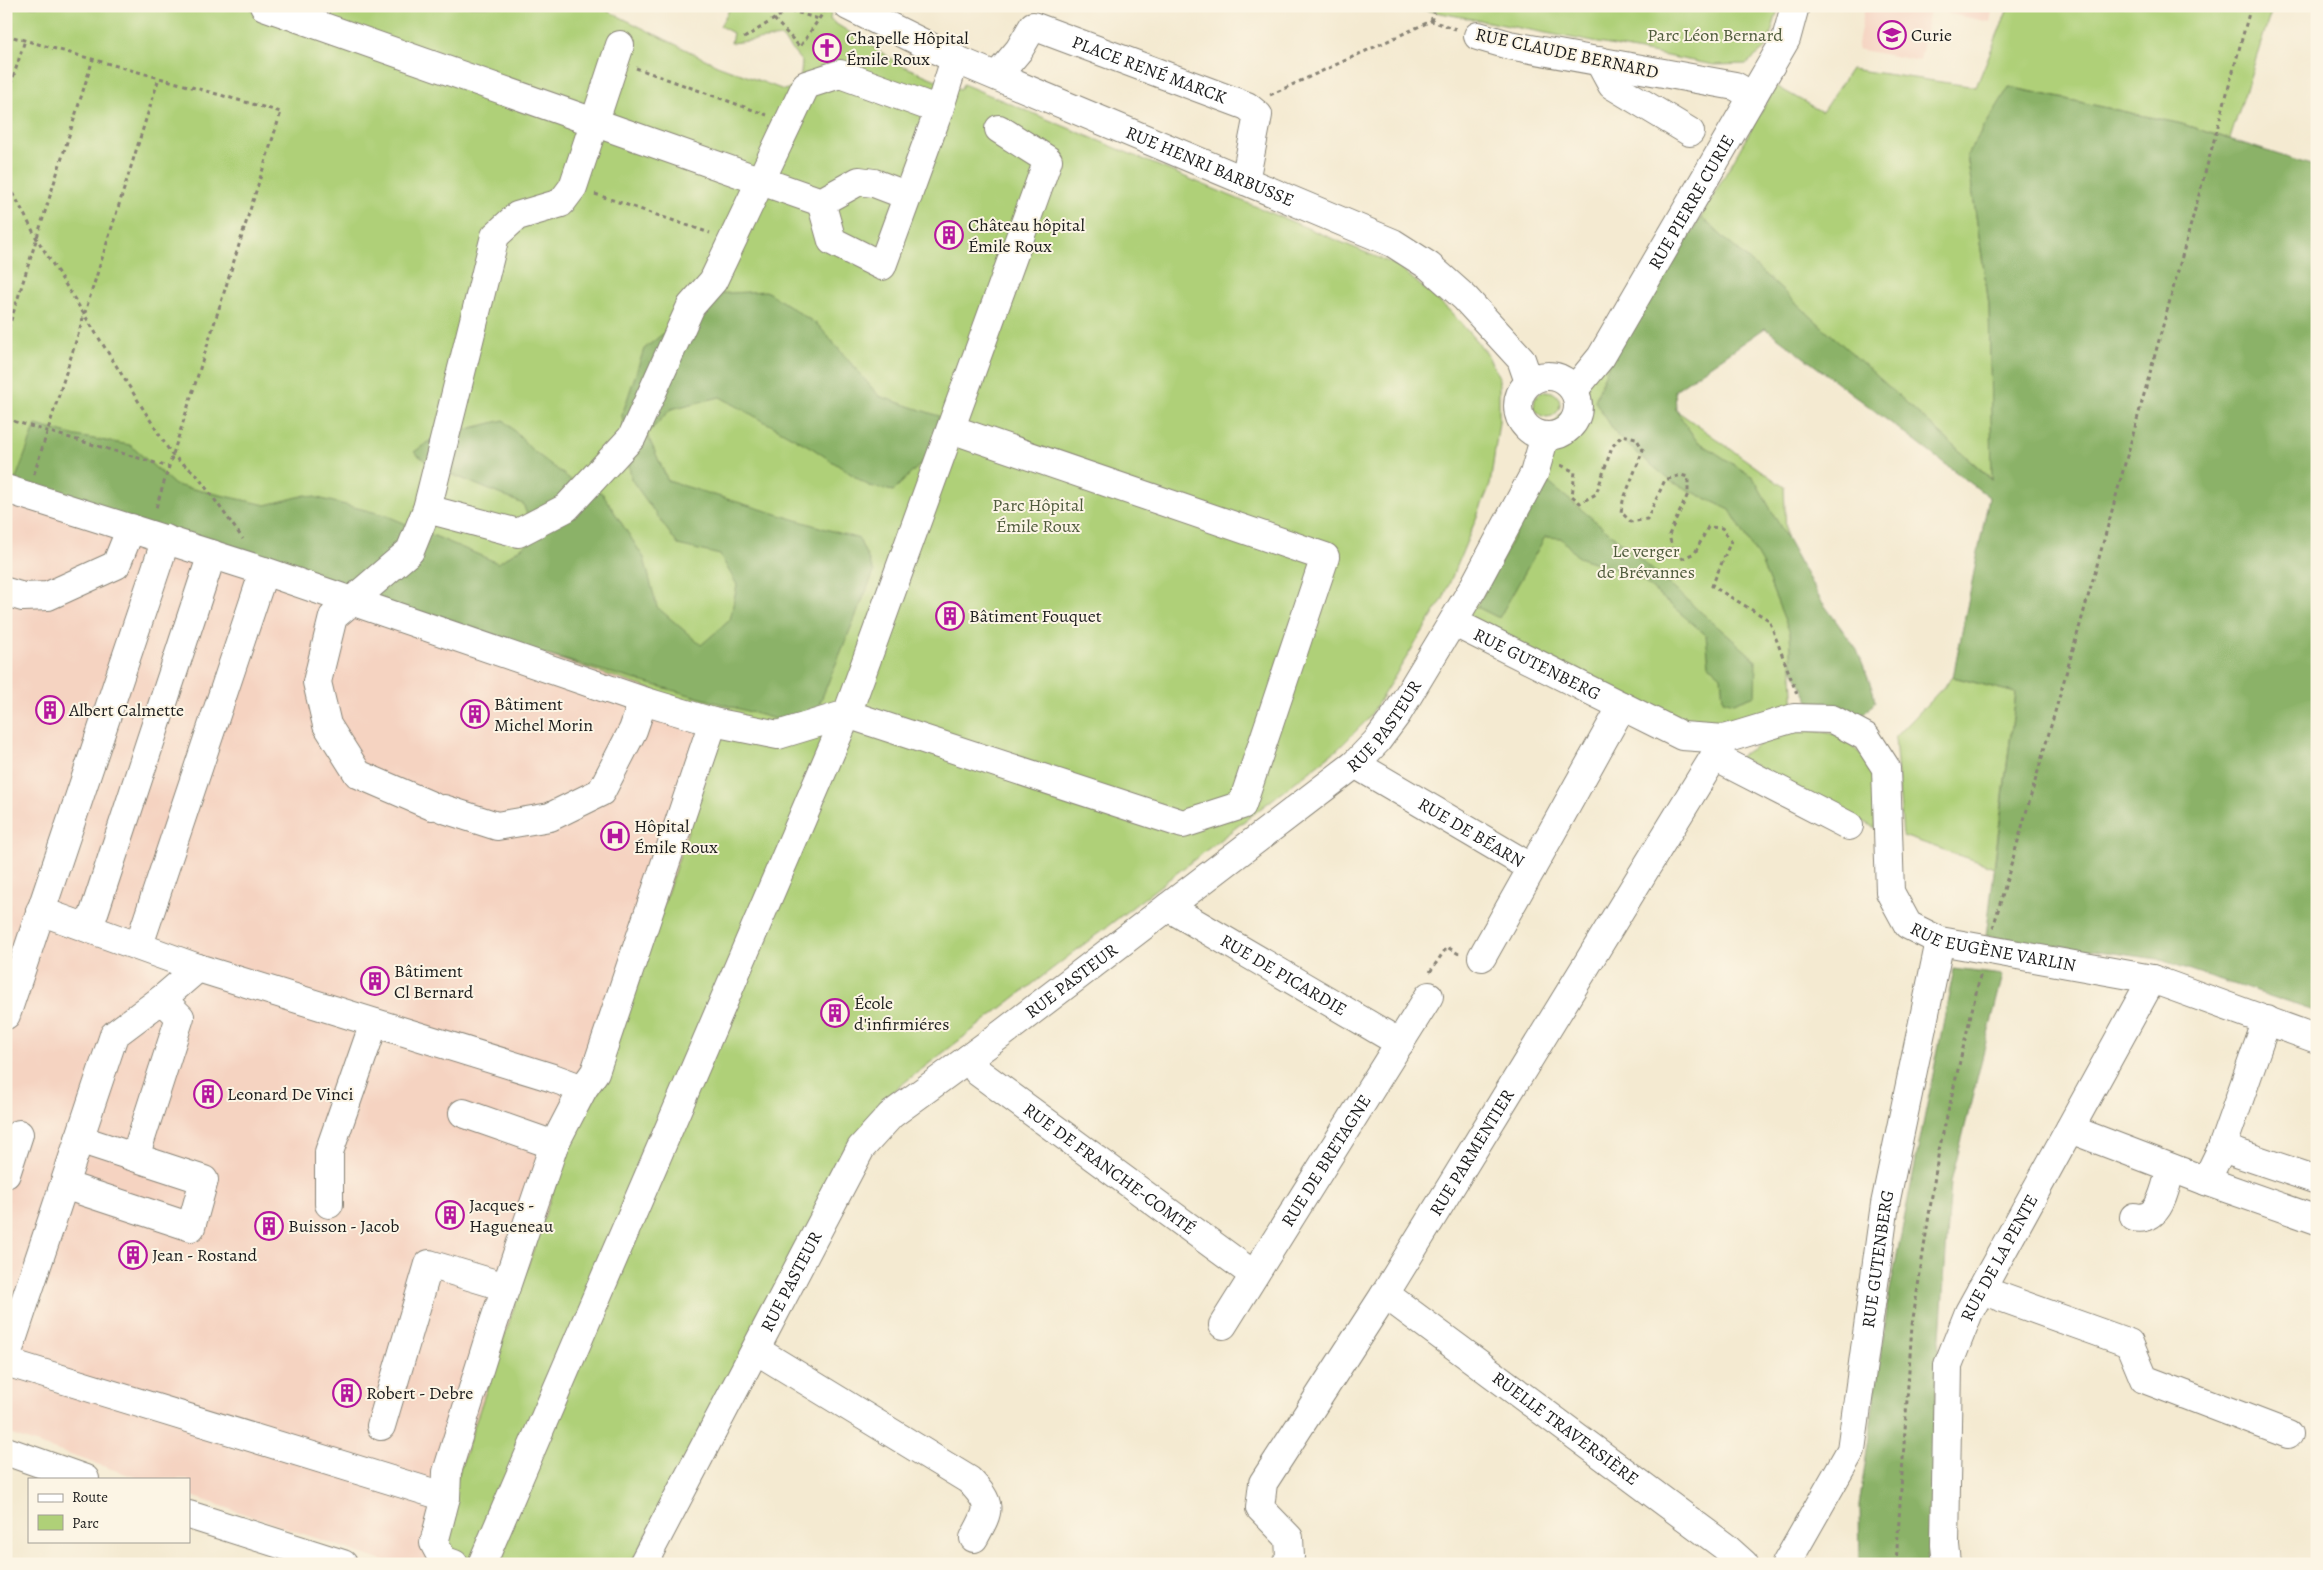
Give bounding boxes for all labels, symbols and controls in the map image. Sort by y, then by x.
school or university icon: Curie [1877,20,1907,50]
street label: RUE CLAUDE BERNARD [1473,22,1661,84]
park label: Parc Léon Bernard [1647,23,1783,47]
place label: Curie [1911,23,1952,47]
place label: Chapelle Hôpital Émile Roux [846,26,969,71]
street label: PLACE RENÉ MARCK [1069,30,1231,110]
church icon: Chapelle Hôpital Émile Roux [812,33,842,63]
street label: RUE HENRI BARBUSSE [1122,120,1298,212]
street label: RUE PIERRE CURIE [1643,130,1740,274]
place label: Château hôpital Émile Roux [968,213,1085,258]
building icon: Château hôpital Émile Roux [934,220,964,250]
park label: Parc Hôpital Émile Roux [992,493,1084,538]
park label: Le verger de Brévannes [1597,539,1695,584]
building icon: Bâtiment Fouquet [935,601,965,631]
place label: Bâtiment Fouquet [969,604,1102,628]
street label: RUE GUTENBERG [1470,622,1605,706]
street label: RUE PASTEUR [1342,676,1427,778]
place label: Bâtiment Michel Morin [494,692,593,737]
building icon: Albert Calmette [35,695,65,725]
place label: Albert Calmette [68,698,184,722]
building icon: Bâtiment Michel Morin [460,699,490,729]
street label: RUE DE BÉARN [1414,792,1529,873]
place label: Hôpital Émile Roux [634,814,718,859]
hospital icon: Hôpital Émile Roux [600,821,630,851]
street label: RUE EUGÈNE VARLIN [1906,916,2078,977]
street label: RUE DE PICARDIE [1216,928,1351,1021]
street label: RUE PASTEUR [1020,938,1122,1024]
place label: Bâtiment Cl Bernard [394,959,474,1004]
building icon: Bâtiment Cl Bernard [360,966,390,996]
place label: École d'infirmiéres [854,991,949,1036]
building icon: École d'infirmiéres [820,998,850,1028]
building icon: Leonard De Vinci [193,1079,223,1109]
place label: Leonard De Vinci [227,1082,354,1106]
street label: RUE PARMENTIER [1424,1085,1520,1220]
street label: RUE DE BRETAGNE [1276,1090,1376,1231]
street label: RUE DE FRANCHE-COMTÉ [1018,1097,1201,1240]
street label: RUE GUTENBERG [1856,1188,1900,1330]
street label: RUE DE LA PENTE [1955,1190,2043,1325]
place label: Jacques - Hagueneau [469,1193,554,1238]
building icon: Jacques - Hagueneau [435,1200,465,1230]
building icon: Buisson - Jacob [254,1211,284,1241]
place label: Buisson - Jacob [288,1214,399,1238]
street label: RUE PASTEUR [755,1227,827,1336]
building icon: Jean - Rostand [118,1240,148,1270]
place label: Jean - Rostand [152,1243,258,1267]
street label: RUELLE TRAVERSIÈRE [1487,1366,1644,1491]
building icon: Robert - Debre [332,1378,362,1408]
place label: Robert - Debre [366,1381,473,1405]
legend [28,1478,190,1542]
text: Route [72,1487,108,1507]
text: Parc [72,1513,99,1533]

